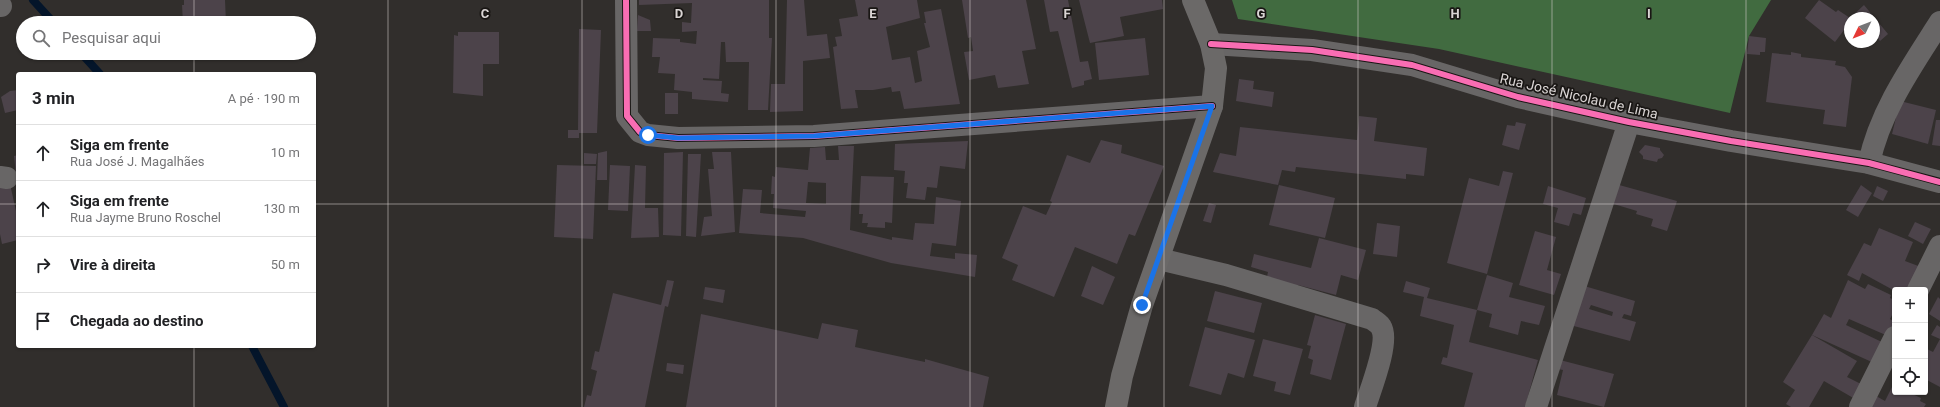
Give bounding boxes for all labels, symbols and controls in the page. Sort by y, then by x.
text: C [481,6,490,21]
text: D [675,6,683,21]
text: E [869,6,877,21]
text: F [1063,6,1071,21]
text: G [1257,6,1266,21]
text: H [1450,6,1460,21]
text: I [1647,6,1651,21]
north arrow [1844,12,1880,48]
search box [16,16,316,60]
icon: search [30,27,52,49]
text: Pesquisar aqui [62,29,161,47]
street label: Rua José Nicolau de Lima [1498,70,1660,122]
text: 3 min [32,88,75,108]
text: A pé · 190 m [228,91,300,106]
route start [639,126,657,144]
text: Siga em frente [70,136,169,154]
icon: ahead [32,142,54,164]
text: 10 m [271,145,300,160]
text: Rua José J. Magalhães [70,154,205,169]
text: Siga em frente [70,192,169,210]
icon: ahead [32,198,54,220]
text: 130 m [263,201,300,216]
text: Rua Jayme Bruno Roschel [70,210,221,225]
icon: right [32,254,54,276]
text: Vire à direita [70,256,156,274]
text: 50 m [271,257,300,272]
map controls [1892,287,1928,395]
button: + [1892,287,1928,323]
route end [1133,296,1151,314]
icon: arrive [32,310,54,332]
text: Chegada ao destino [70,312,204,330]
button: − [1892,323,1928,359]
button: locate [1892,359,1928,395]

